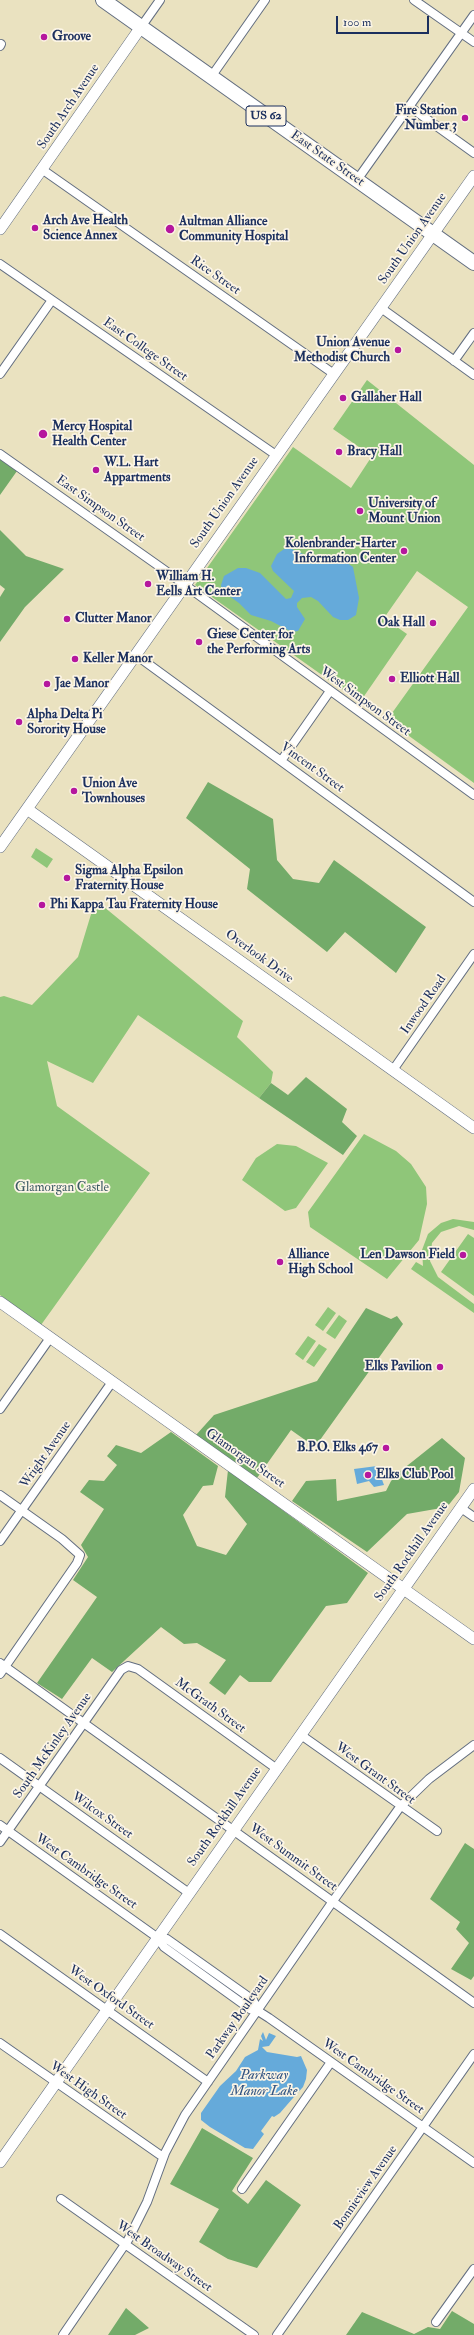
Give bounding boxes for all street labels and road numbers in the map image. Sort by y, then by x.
street label: South Arch Avenue [35,61,103,153]
road number: US 62 [246,106,286,126]
street label: East State Street [287,128,367,190]
street label: South Union Avenue [376,190,450,288]
street label: Rice Street [187,253,243,299]
street label: East College Street [100,315,190,385]
street label: South Union Avenue [188,454,262,552]
street label: East Simpson Street [53,473,147,545]
street label: West Simpson Street [317,664,413,740]
street label: Vincent Street [277,740,347,796]
street label: Overlook Drive [222,927,296,987]
street label: Inwood Road [398,972,450,1038]
street label: Wright Avenue [17,1419,75,1491]
street label: Glamorgan Street [202,1426,288,1492]
street label: South Rockhill Avenue [372,1499,452,1605]
street label: McGrath Street [172,1675,248,1737]
street label: South McKinley Avenue [11,1690,95,1802]
street label: West Grant Street [332,1740,418,1808]
street label: South Rockhill Avenue [185,1764,265,1870]
street label: Wilcox Street [68,1789,136,1843]
street label: West Summit Street [246,1821,340,1895]
street label: West Cambridge Street [32,1831,140,1913]
street label: West Oxford Street [65,1963,157,2033]
street label: Parkway Boulevard [204,1974,272,2062]
street label: West Cambridge Street [319,2036,427,2118]
street label: West High Street [47,2059,129,2123]
street label: Bonnieview Avenue [331,2143,401,2233]
street label: West Broadway Street [113,2218,215,2296]

